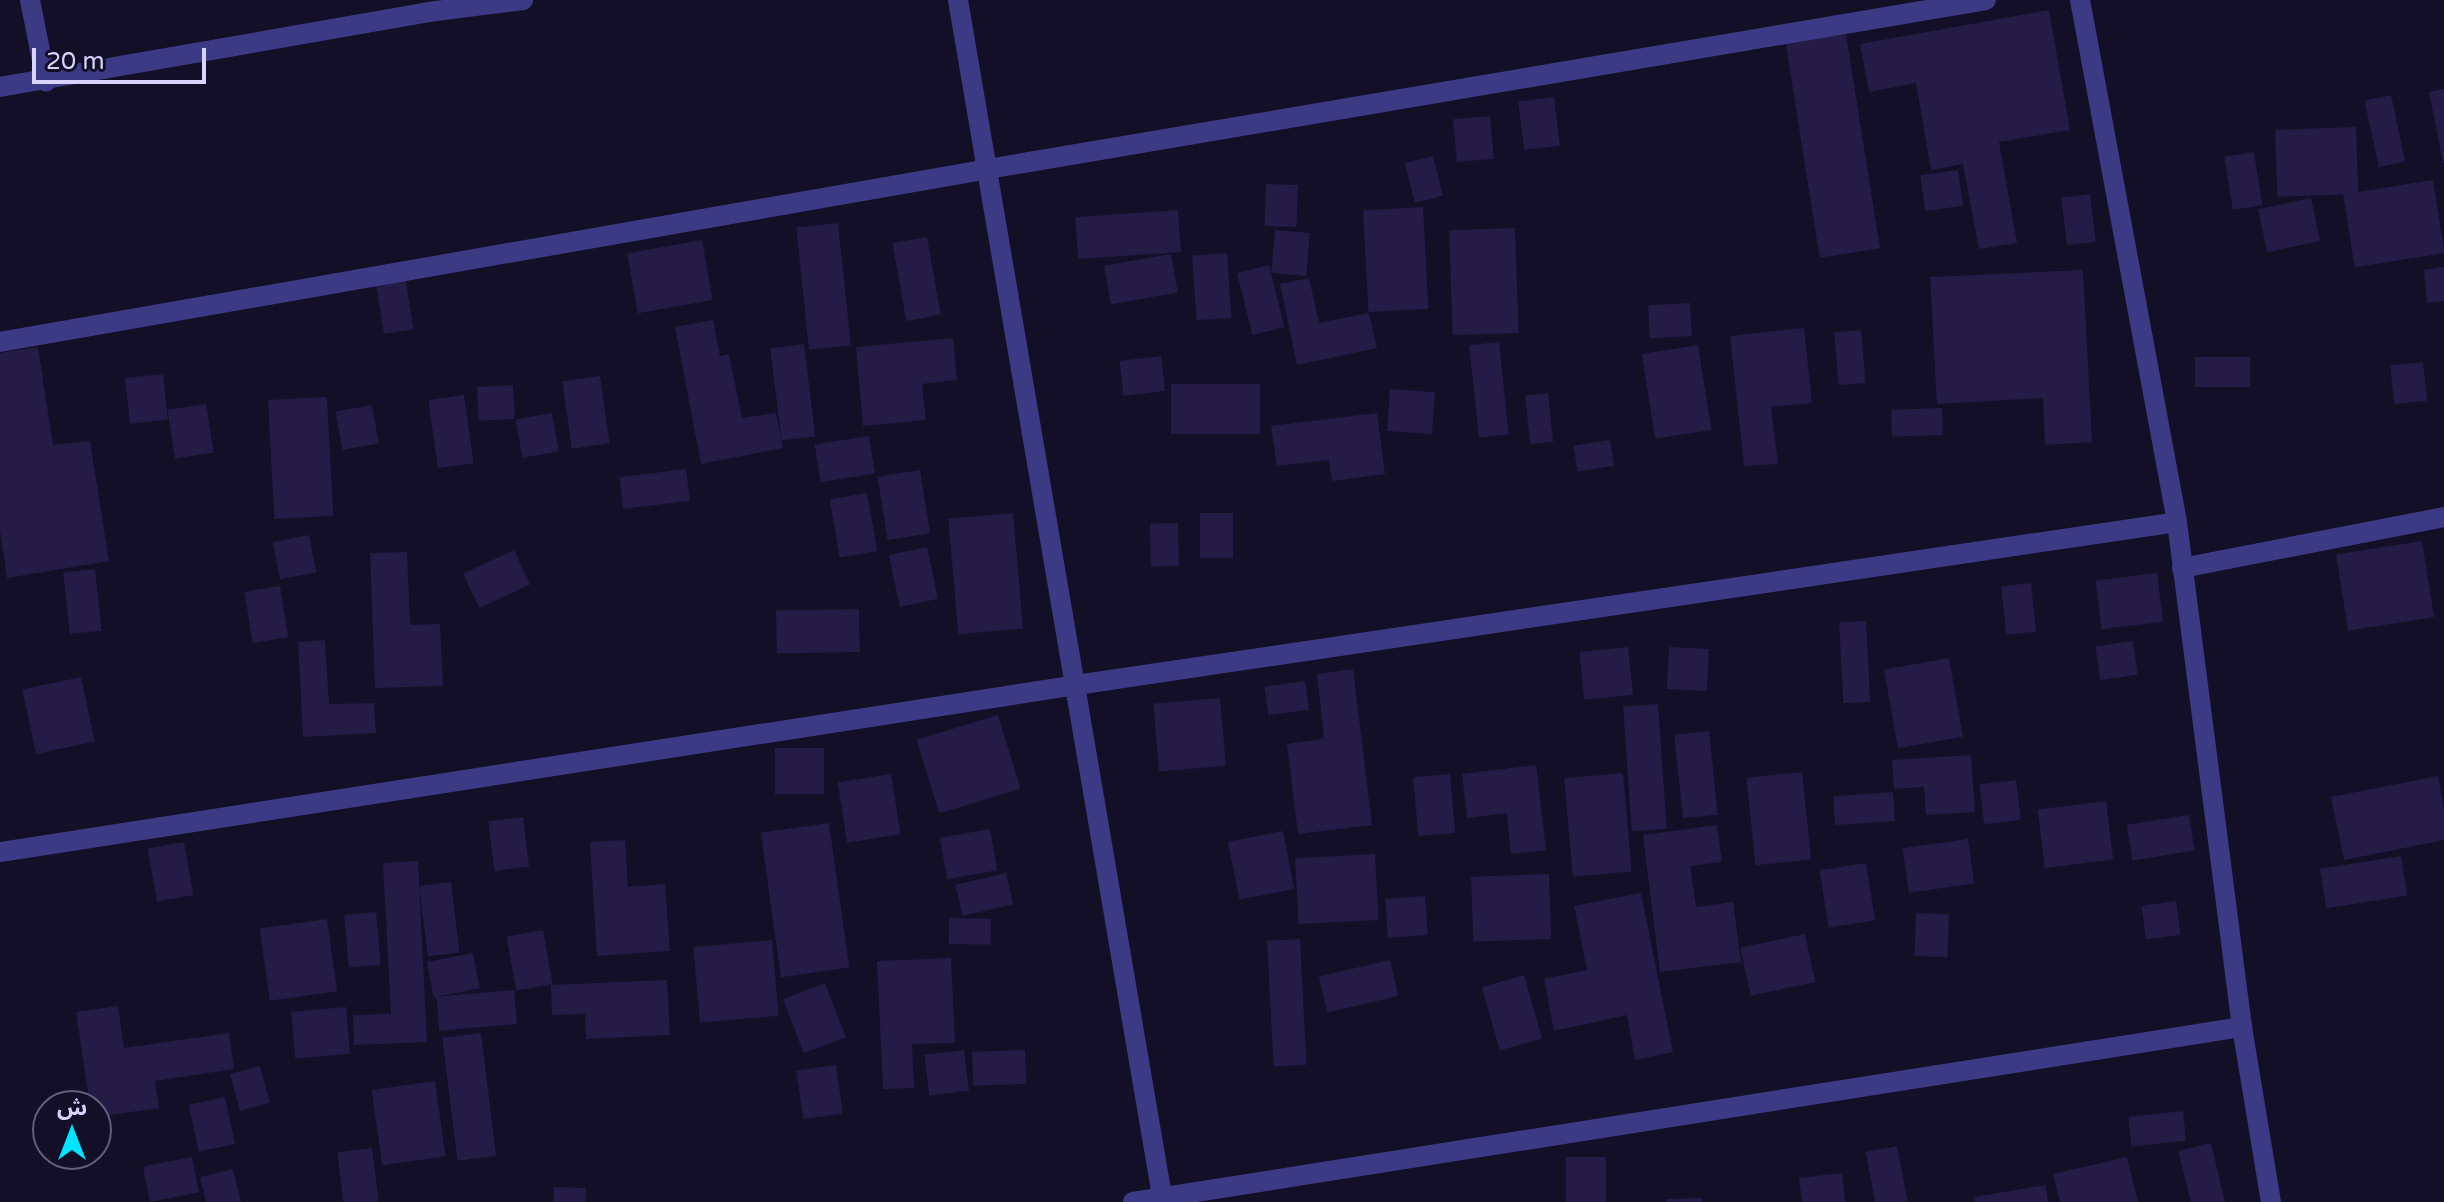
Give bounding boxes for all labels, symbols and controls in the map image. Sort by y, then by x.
scale bar [36,32,210,82]
text: 20 m [46,47,104,76]
north arrow [32,1090,112,1170]
text: ش [57,1095,87,1121]

